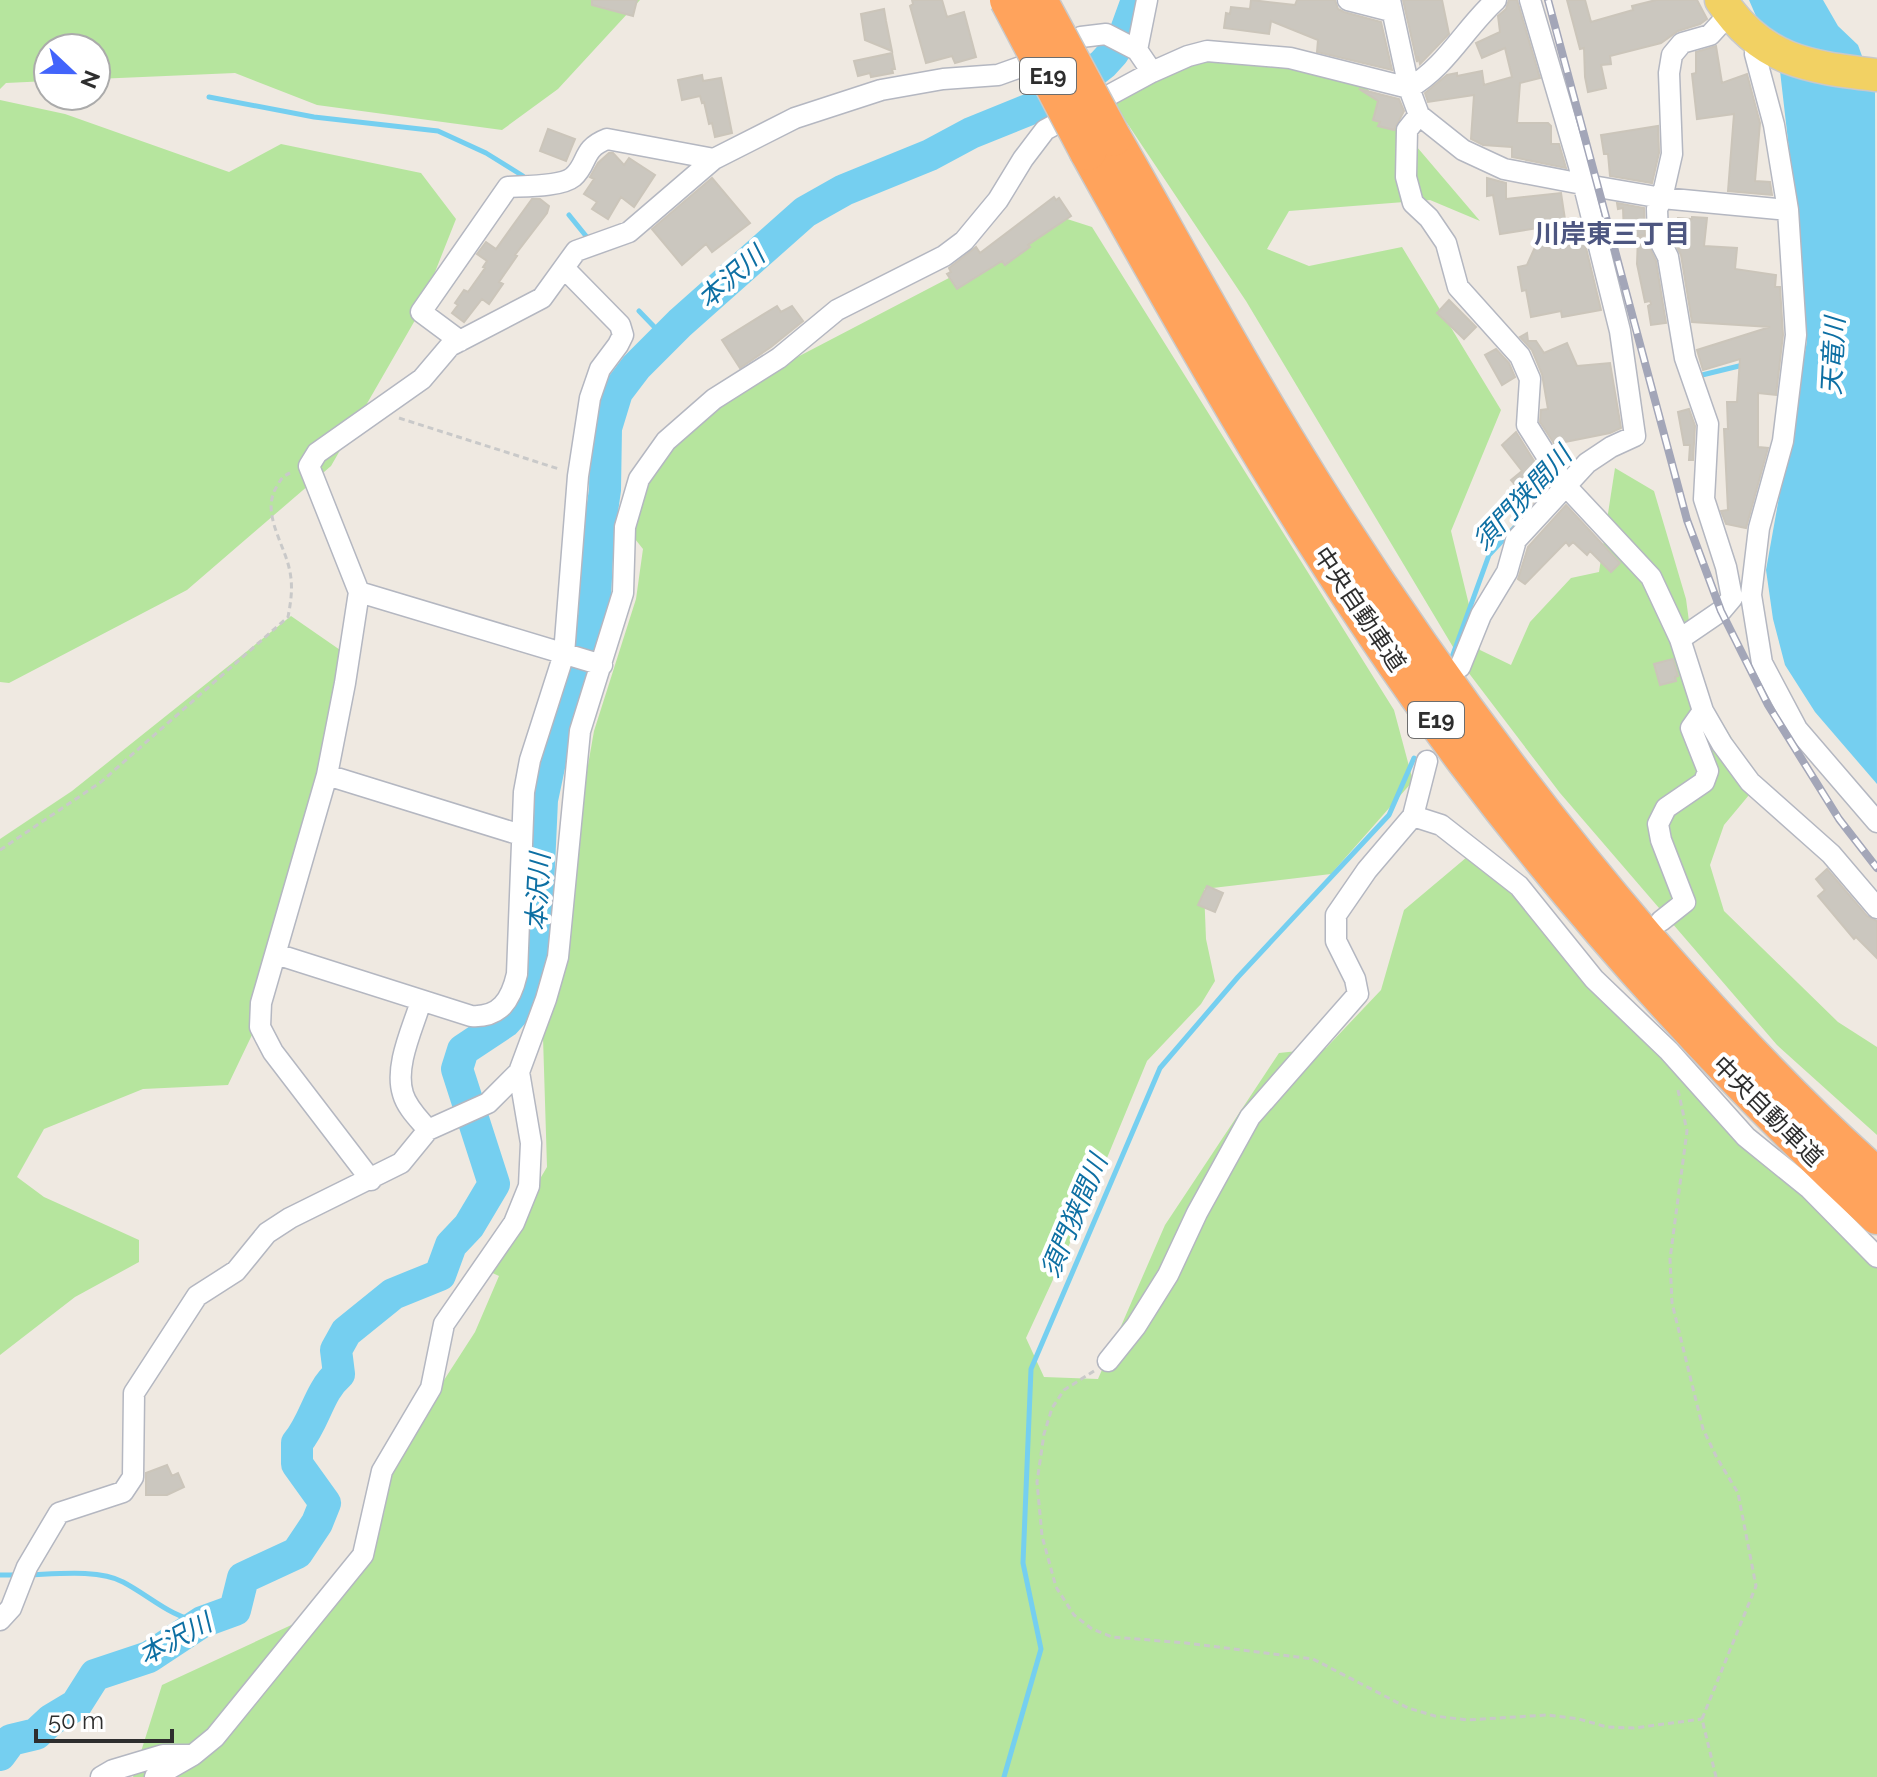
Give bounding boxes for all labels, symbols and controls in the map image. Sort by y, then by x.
north arrow [32,32,112,112]
road number: E19 [1020,58,1076,94]
text: N [75,67,106,92]
district label: 川岸東三丁目 [1534,219,1690,249]
water label: 本沢川 [692,238,773,314]
water label: 天竜川 [1816,313,1850,396]
water label: 須門狭間川 [1467,438,1579,556]
street label: 中央自動車道 [1308,541,1412,677]
road number: E19 [1408,702,1464,738]
water label: 本沢川 [521,849,555,932]
street label: 中央自動車道 [1707,1050,1829,1172]
water label: 須門狭間川 [1035,1148,1114,1282]
water label: 本沢川 [134,1606,219,1671]
scale bar [36,1693,172,1743]
text: 50 m [48,1706,104,1735]

